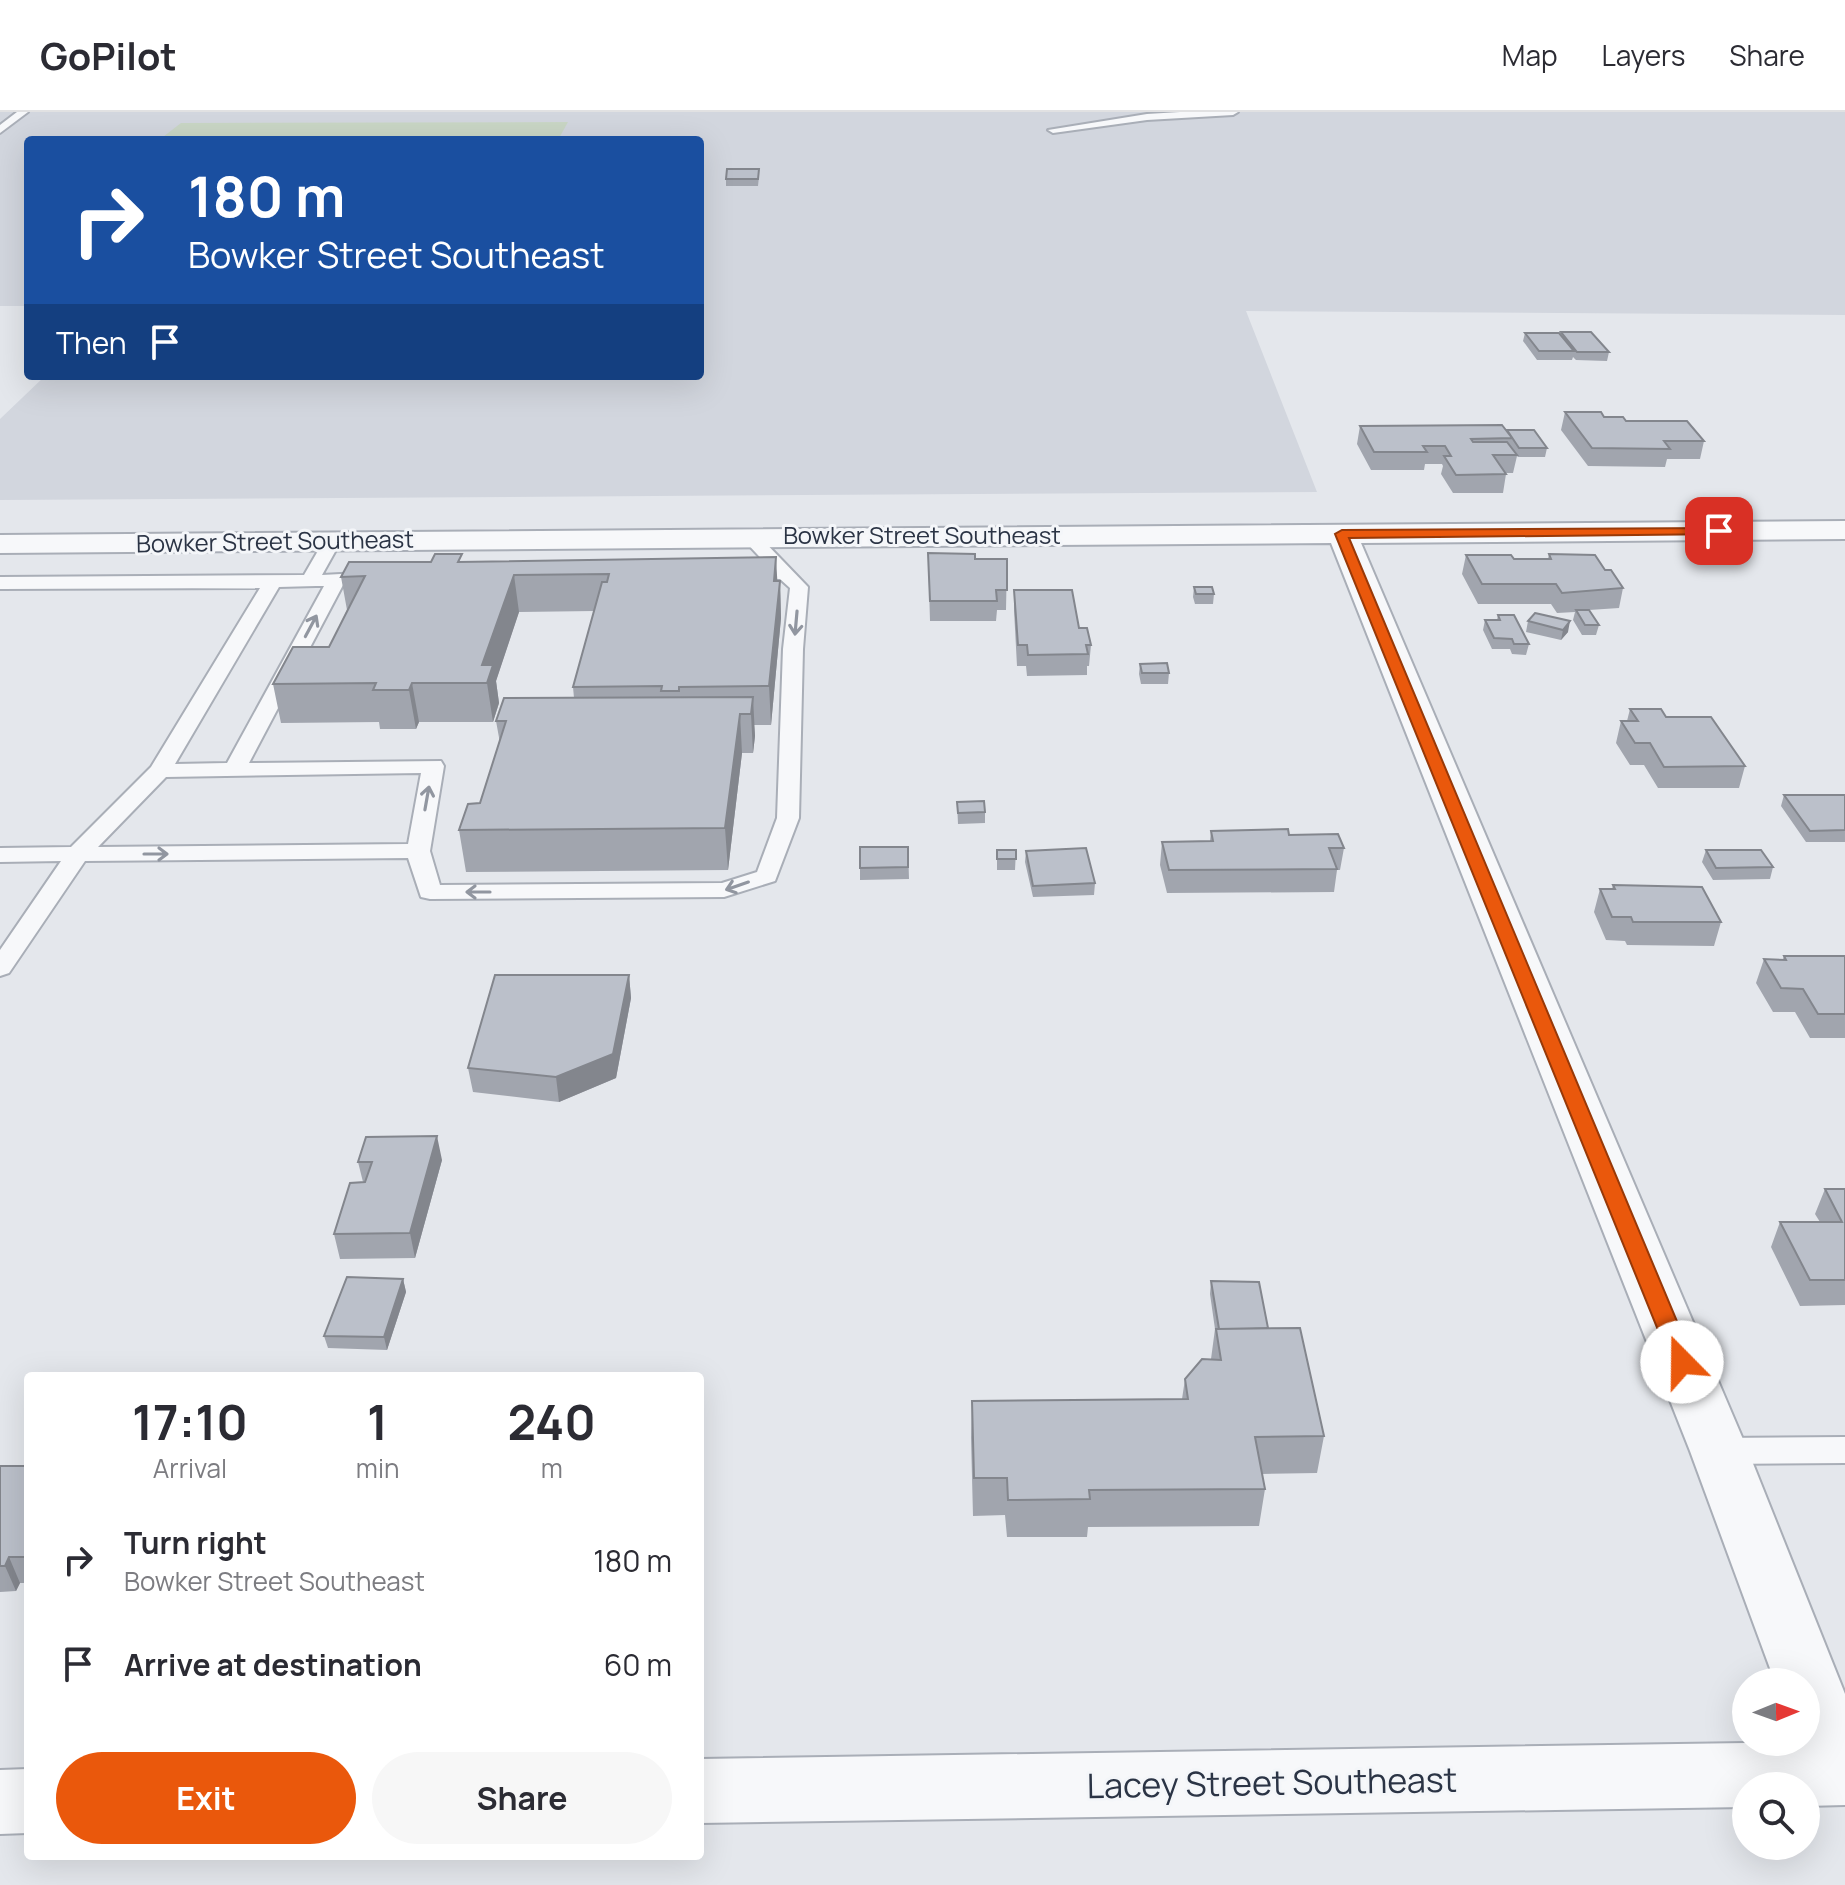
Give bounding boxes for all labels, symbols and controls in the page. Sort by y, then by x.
text: GoPilot [40,29,177,81]
text: Map [1502,36,1558,74]
text: Layers [1602,36,1685,74]
text: Share [1729,36,1805,74]
text: 180 m [188,157,345,234]
icon: right [56,168,160,272]
text: Bowker Street Southeast [188,230,605,279]
icon: arrive [143,320,187,364]
text: Then [56,322,127,363]
pin [1685,497,1753,565]
icon: arrive [1697,509,1741,553]
street label: Bowker Street Southeast [783,518,1061,551]
street label: Bowker Street Southeast [136,522,414,559]
one-way arrow [788,609,803,636]
one-way arrow [304,615,320,639]
one-way arrow [421,786,436,811]
one-way arrow [142,846,169,862]
one-way arrow [725,879,750,894]
one-way arrow [465,884,492,900]
position arrow [1640,1320,1724,1404]
text: 17:10 [132,1389,248,1454]
text: 1 [367,1389,388,1454]
text: 240 [508,1389,596,1454]
text: Arrival [153,1450,227,1486]
text: min [356,1450,399,1486]
text: m [541,1450,563,1486]
text: Turn right [124,1522,267,1563]
icon: right [56,1538,100,1582]
text: 180 m [593,1540,672,1581]
text: Bowker Street Southeast [124,1563,425,1599]
icon: arrive [56,1642,100,1686]
text: Arrive at destination [124,1644,422,1685]
text: 60 m [604,1644,672,1685]
north arrow [1732,1668,1820,1756]
map controls [1732,1668,1820,1860]
button: Exit [56,1752,356,1844]
button: Share [372,1752,672,1844]
street label: Lacey Street Southeast [1086,1756,1458,1808]
button: search [1732,1772,1820,1860]

